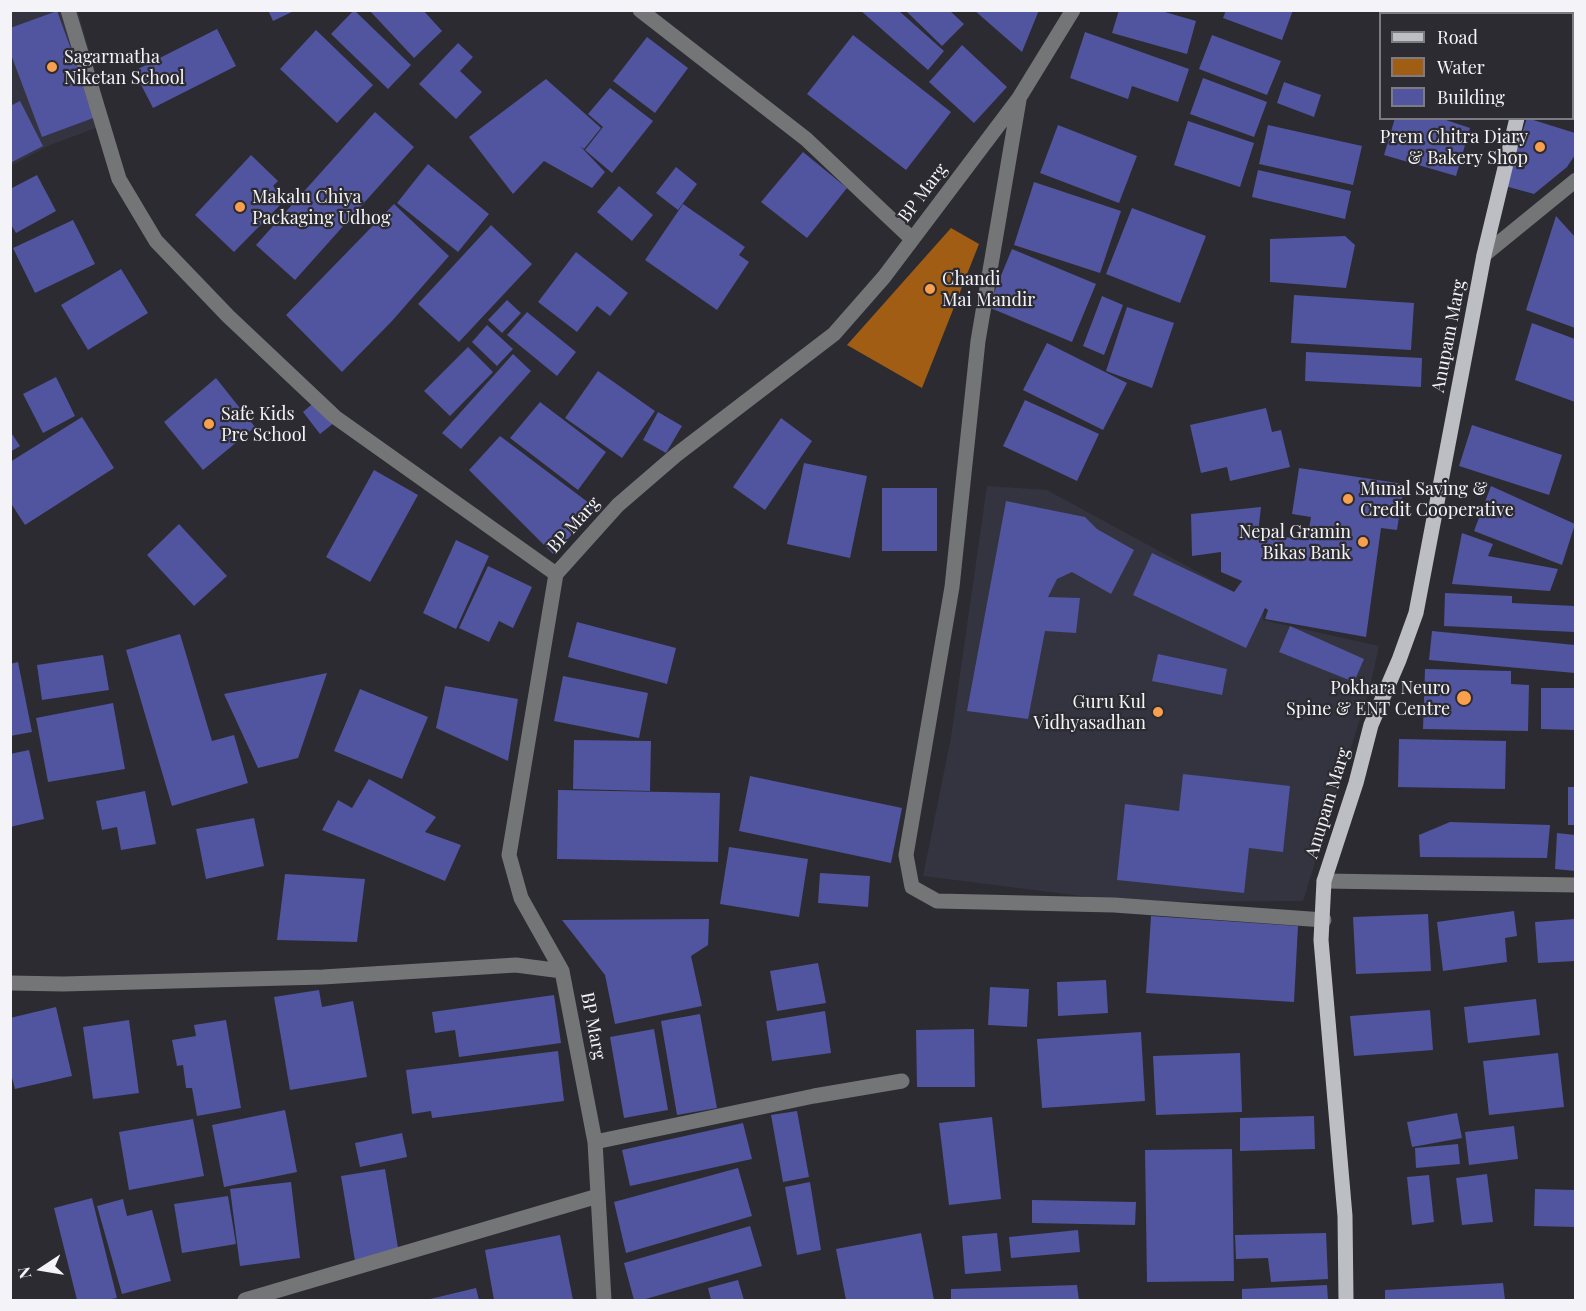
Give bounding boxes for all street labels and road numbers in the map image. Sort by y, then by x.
street label: BP Marg [894,159,952,227]
street label: Anupam Marg [1427,278,1471,394]
street label: BP Marg [543,492,605,558]
street label: Anupam Marg [1301,745,1355,861]
street label: BP Marg [576,990,610,1062]

